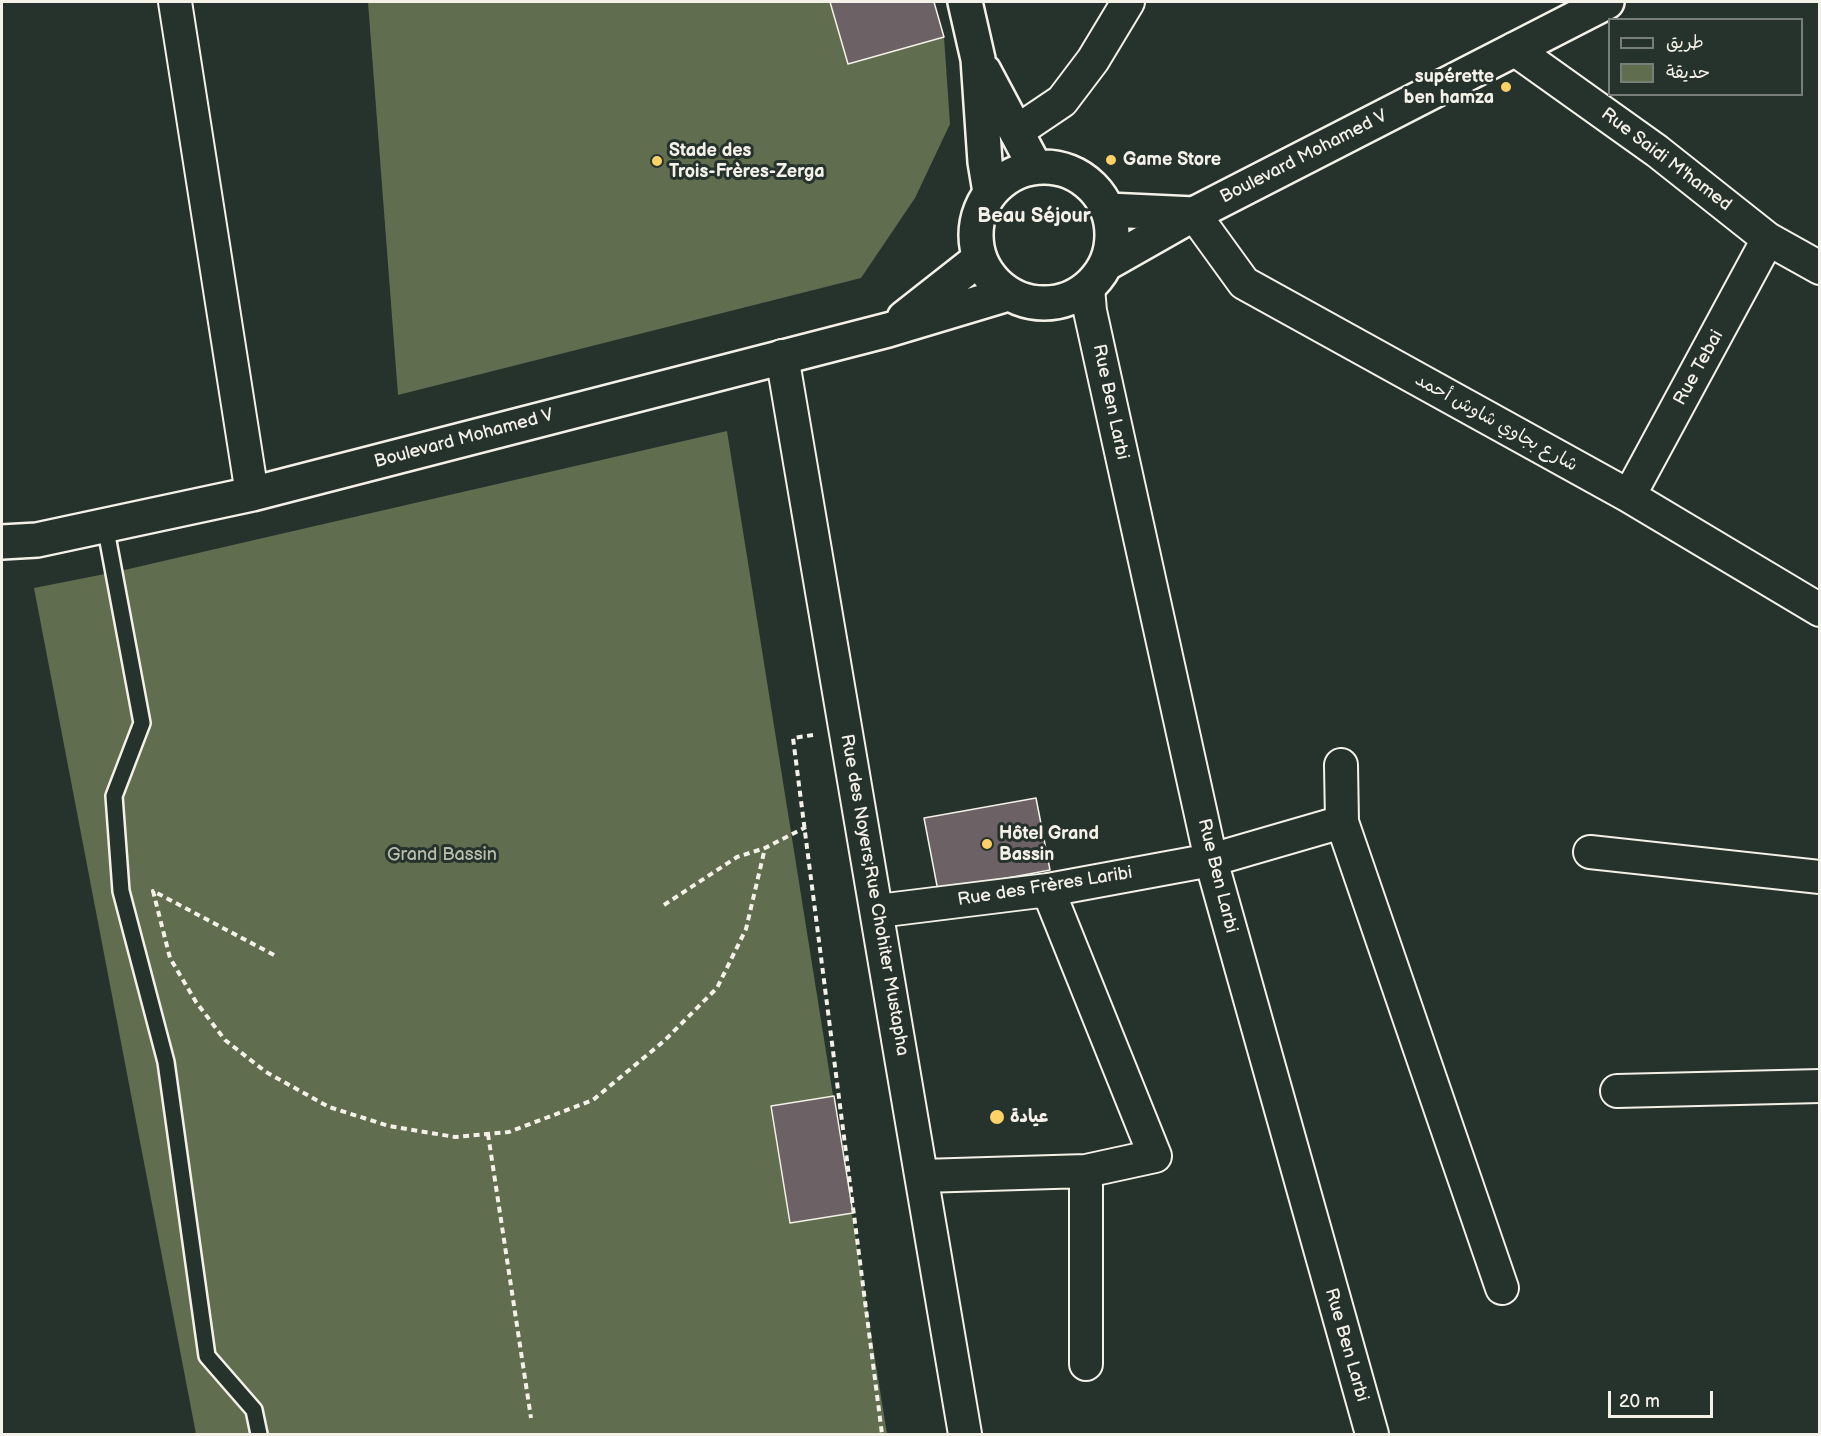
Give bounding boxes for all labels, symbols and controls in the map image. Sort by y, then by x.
legend [1608,18,1803,96]
text: طريق [1666,32,1704,53]
text: حديقة [1666,62,1710,83]
place label: supérette ben hamza [1404,66,1494,109]
marker: supérette ben hamza [1499,80,1513,94]
street label: Rue Saidi M'hamed [1596,104,1736,216]
street label: Boulevard Mohamed V [1217,105,1391,209]
place label: Stade des Trois-Frères-Zerga [669,140,824,182]
place label: Game Store [1123,149,1221,171]
marker: Game Store [1104,153,1118,167]
marker: Stade des Trois-Frères-Zerga [650,154,664,168]
district label: Beau Séjour [977,205,1091,229]
street label: Rue Tebai [1670,327,1728,409]
street label: Rue Ben Larbi [1087,342,1133,462]
street label: شارع بجاوي شاوش أحمد [1411,369,1581,477]
street label: Boulevard Mohamed V [372,405,556,473]
street label: Rue des Noyers;Rue Chohiter Mustapha [835,732,913,1058]
street label: Rue Ben Larbi [1192,817,1242,935]
place label: Hôtel Grand Bassin [999,823,1099,866]
marker: Hôtel Grand Bassin [980,837,994,851]
park label: Grand Bassin [387,844,497,866]
street label: Rue des Frères Laribi [956,863,1134,911]
place label: عيادة [1010,1106,1048,1128]
marker: عيادة [988,1108,1006,1126]
street label: Rue Ben Larbi [1319,1286,1373,1404]
scale bar [1611,1379,1716,1417]
text: 20 m [1619,1391,1660,1412]

